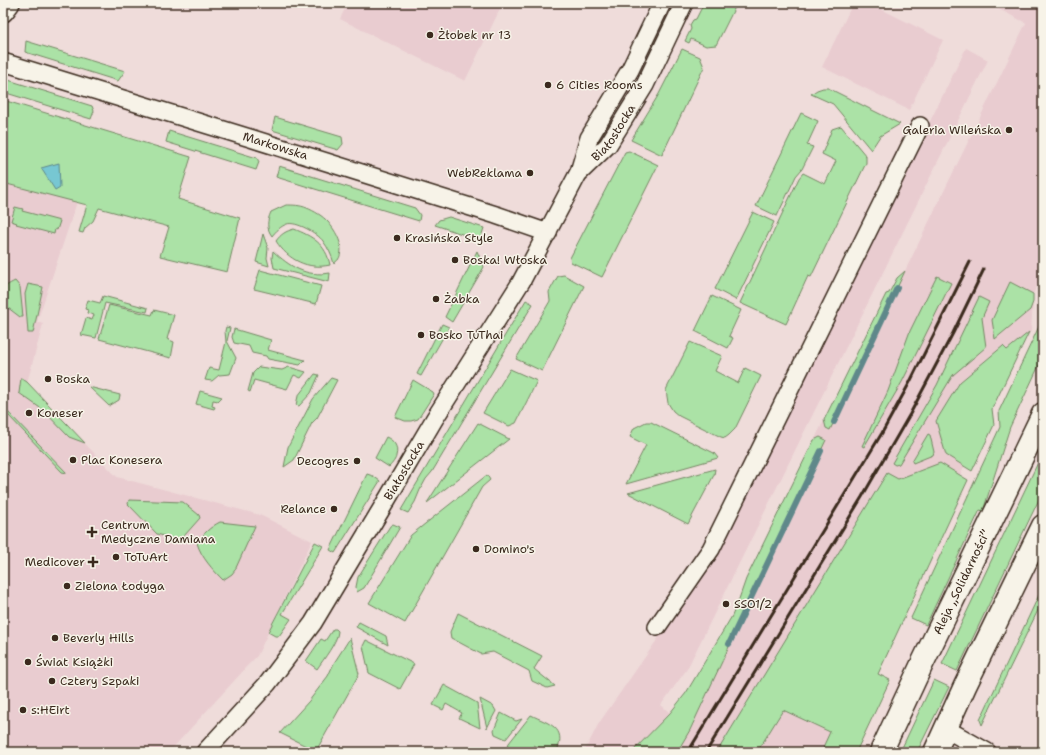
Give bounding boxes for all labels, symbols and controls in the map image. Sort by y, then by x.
place label: Żłobek nr 13 [438,27,511,43]
marker: Żłobek nr 13 [425,30,435,40]
place label: 6 Cities Rooms [556,77,643,93]
marker: 6 Cities Rooms [543,80,553,90]
street label: Białostocka [588,101,639,165]
place label: Galeria Wileńska [902,122,1002,138]
marker: Galeria Wileńska [1004,125,1014,135]
street label: Markowska [241,128,310,164]
place label: WebReklama [447,165,523,181]
marker: WebReklama [525,168,535,178]
place label: Krasińska Style [405,230,494,246]
marker: Krasińska Style [392,233,402,243]
place label: Boska! Włoska [463,252,547,268]
marker: Boska! Włoska [450,255,460,265]
place label: Żabka [444,291,480,307]
marker: Żabka [431,294,441,304]
place label: Bosko TuThai [429,327,503,343]
marker: Bosko TuThai [416,330,426,340]
place label: Boska [56,371,90,387]
marker: Boska [43,374,53,384]
place label: Koneser [37,405,84,421]
marker: Koneser [24,408,34,418]
street label: Białostocka [380,437,428,503]
place label: Plac Konesera [81,452,163,468]
place label: Decogres [297,453,349,469]
marker: Plac Konesera [68,455,78,465]
marker: Decogres [352,456,362,466]
place label: Relance [280,501,326,517]
marker: Relance [329,504,339,514]
place label: Centrum Medyczne Damiana [101,517,216,547]
marker: Centrum Medyczne Damiana [86,526,98,538]
street label: Aleja „Solidarności” [929,527,994,637]
place label: Domino's [484,541,535,557]
marker: Domino's [471,544,481,554]
place label: ToTuArt [124,549,168,565]
marker: ToTuArt [111,552,121,562]
place label: Medicover [25,554,85,570]
marker: Medicover [88,557,98,567]
place label: Zielona Łodyga [75,578,165,594]
marker: Zielona Łodyga [62,581,72,591]
place label: SSO1/2 [734,596,772,612]
marker: SSO1/2 [721,599,731,609]
place label: Beverly Hills [63,630,134,646]
marker: Beverly Hills [50,633,60,643]
place label: Świat Książki [36,654,113,670]
marker: Świat Książki [23,657,33,667]
place label: Cztery Szpaki [60,673,139,689]
marker: Cztery Szpaki [47,676,57,686]
place label: s:HEirt [31,702,70,718]
marker: s:HEirt [18,705,28,715]

